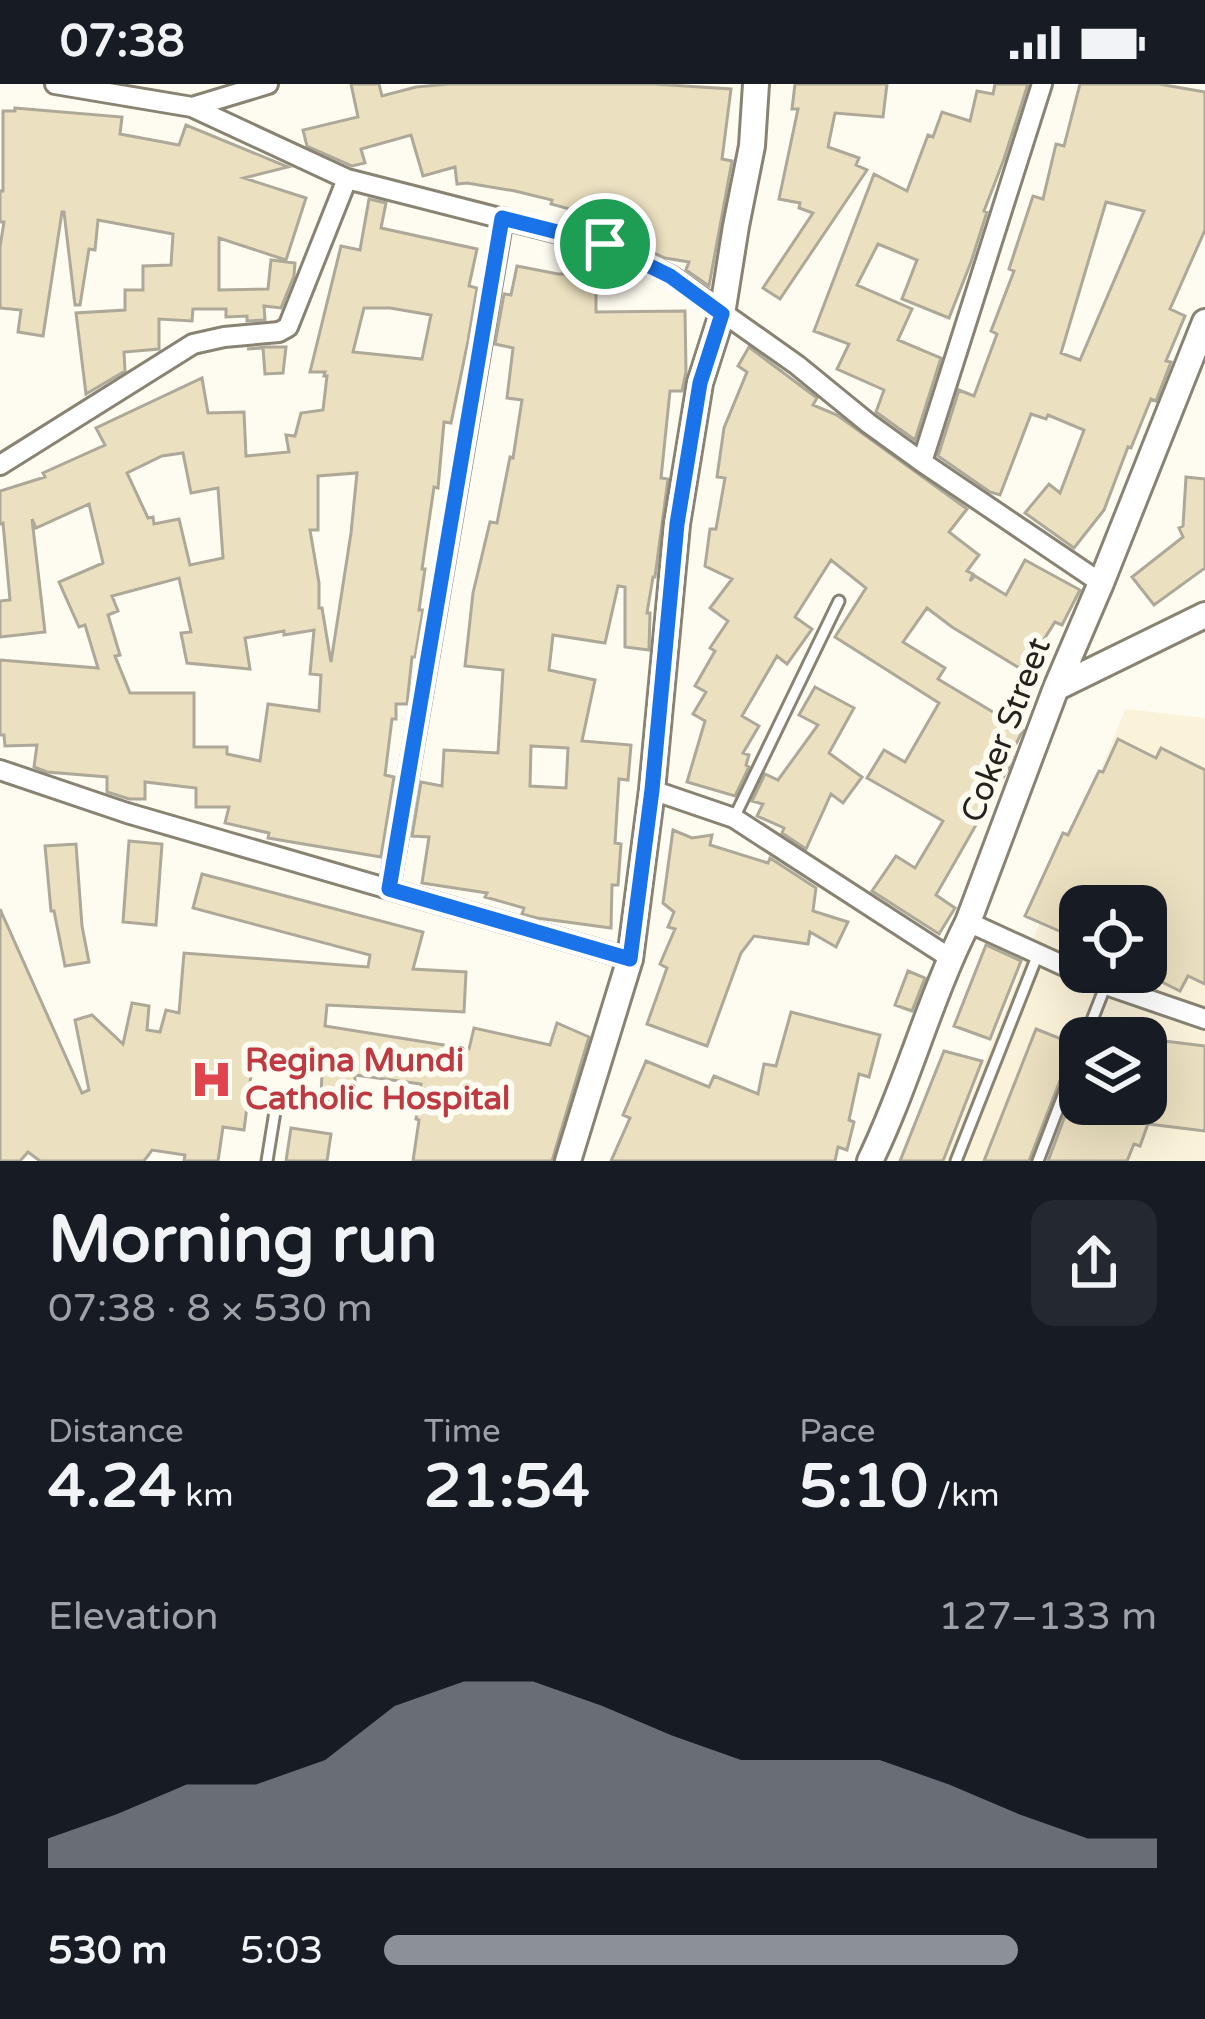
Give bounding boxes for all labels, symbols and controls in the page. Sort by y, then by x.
text: 07:38 [60,15,185,69]
pin [554,193,656,295]
icon: arrive [572,211,638,277]
street label: Coker Street [953,632,1059,828]
map controls [1059,885,1167,1125]
button: locate [1059,885,1167,993]
button: layers [1059,1017,1167,1125]
place label: Regina Mundi Catholic Hospital [245,1041,510,1118]
hospital icon: Regina Mundi Catholic Hospital [188,1056,234,1102]
text: Morning run [48,1200,438,1280]
button: share [1031,1200,1157,1326]
text: 07:38 · 8 × 530 m [48,1285,373,1332]
text: Distance [48,1412,184,1451]
text: Time [424,1412,501,1451]
text: Pace [799,1412,875,1451]
text: 4.24 [48,1451,177,1523]
text: 21:54 [424,1451,590,1523]
text: 5:10 [799,1451,928,1523]
text: km [177,1476,234,1515]
text: /km [928,1476,999,1515]
text: Elevation [48,1593,218,1640]
text: 127–133 m [938,1593,1157,1640]
text: 530 m [48,1927,167,1974]
text: 5:03 [240,1927,324,1974]

